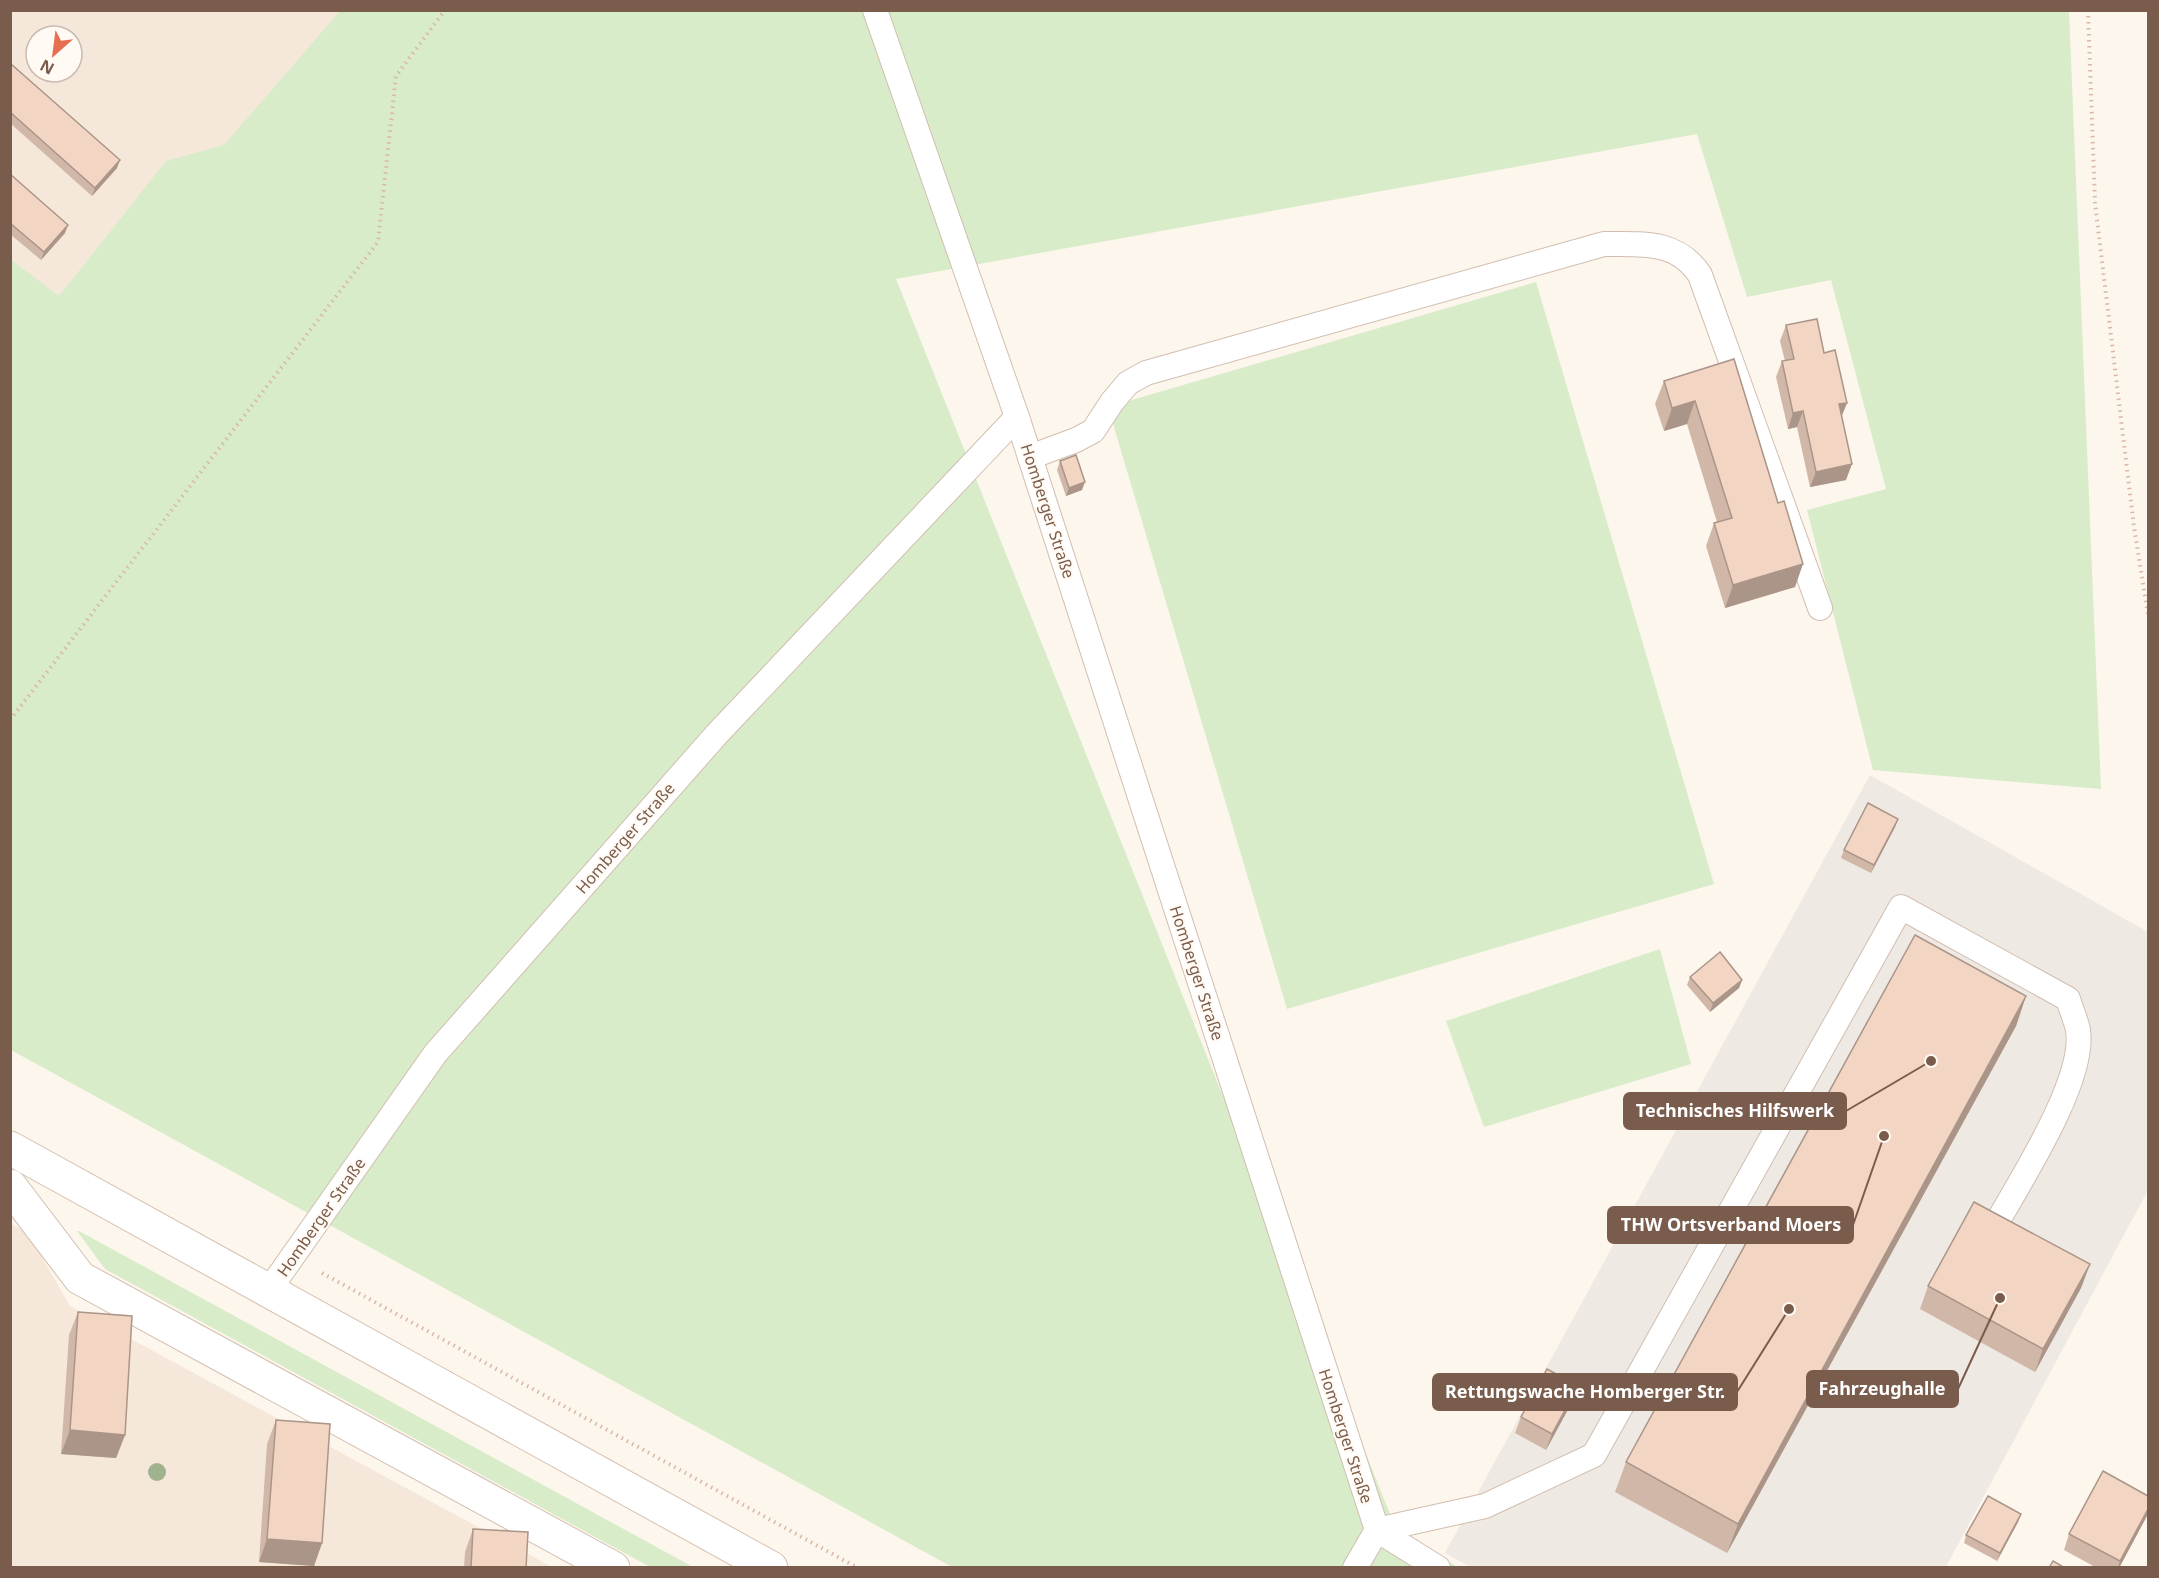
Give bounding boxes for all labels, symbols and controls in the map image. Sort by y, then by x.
north arrow [24,24,84,84]
text: N [36,54,58,80]
street label: Homberger Straße [1016,441,1080,581]
street label: Homberger Straße [571,778,679,898]
street label: Homberger Straße [1165,903,1229,1043]
callout: Technisches Hilfswerk [1624,1093,1846,1129]
text: Technisches Hilfswerk [1636,1098,1835,1122]
street label: Homberger Straße [272,1153,370,1281]
callout: THW Ortsverband Moers [1608,1207,1853,1243]
text: THW Ortsverband Moers [1621,1212,1841,1236]
street label: Homberger Straße [1314,1366,1378,1506]
callout: Fahrzeughalle [1807,1371,1958,1407]
callout: Rettungswache Homberger Str. [1433,1374,1737,1410]
text: Fahrzeughalle [1818,1376,1946,1400]
text: Rettungswache Homberger Str. [1445,1379,1725,1403]

